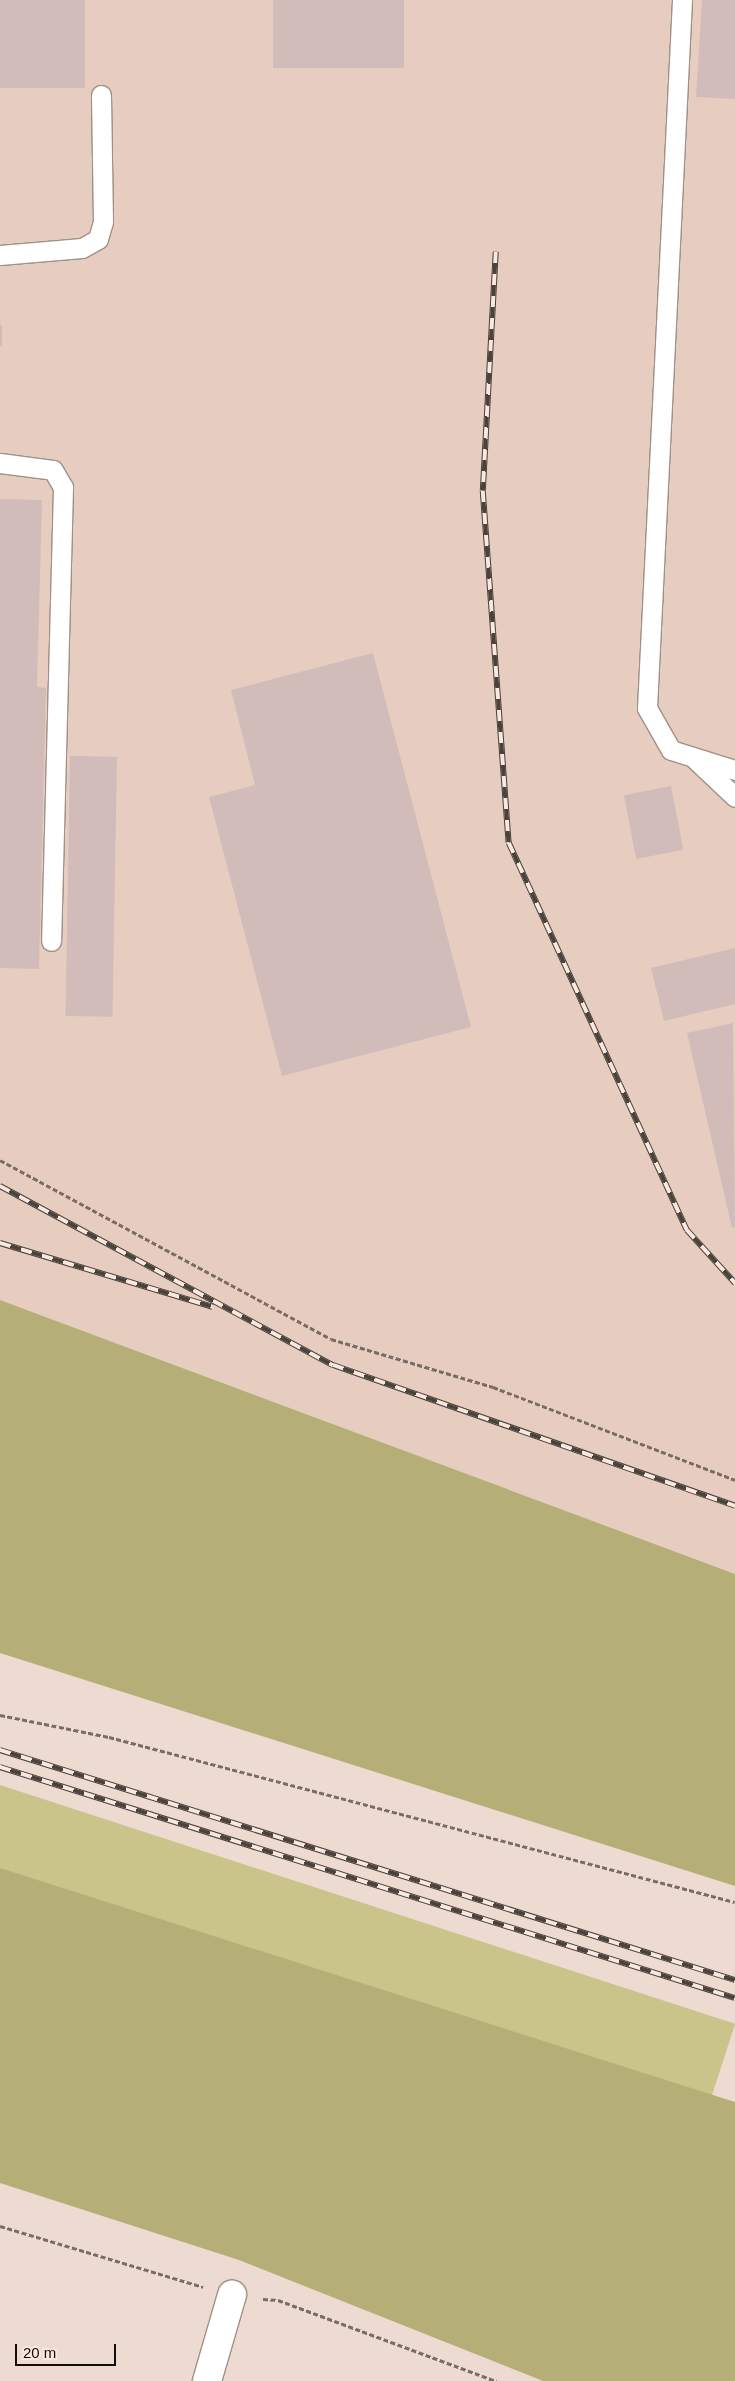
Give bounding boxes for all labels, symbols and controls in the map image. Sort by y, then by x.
scale bar [18,2334,119,2366]
text: 20 m [23,2344,56,2361]

